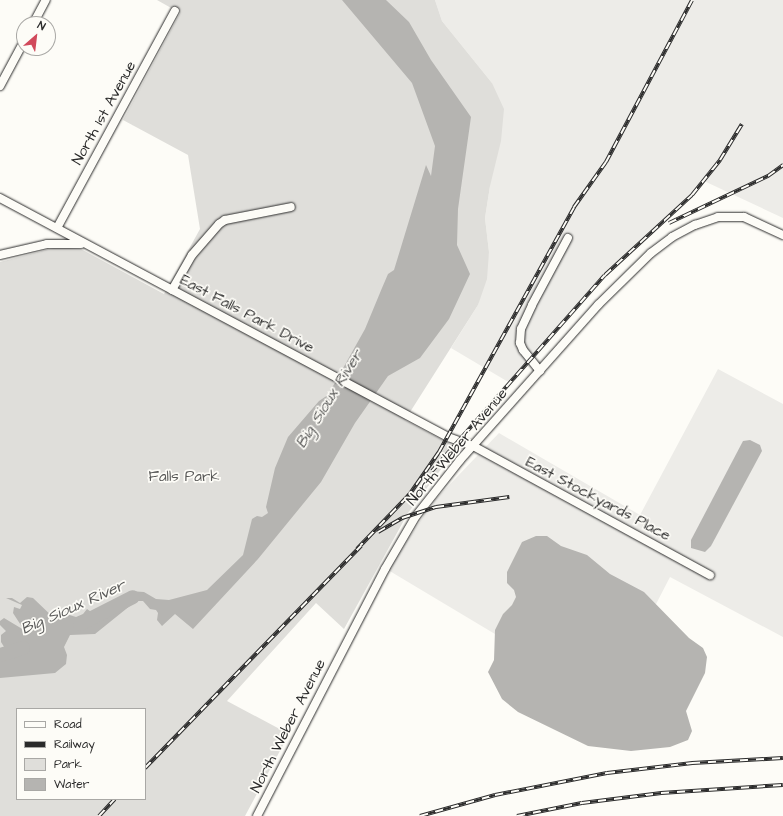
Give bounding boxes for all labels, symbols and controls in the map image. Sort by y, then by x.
north arrow [16,16,56,56]
text: N [35,18,48,34]
street label: North 1st Avenue [68,58,140,168]
street label: East Falls Park Drive [177,271,317,357]
water label: Big Sioux River [291,346,367,452]
street label: North Weber Avenue [403,385,511,509]
street label: East Stockyards Place [522,453,674,545]
park label: Falls Park [149,468,219,486]
water label: Big Sioux River [18,575,128,639]
street label: North Weber Avenue [247,656,329,796]
legend [16,708,146,800]
text: Road [54,716,82,733]
text: Railway [54,736,95,753]
text: Park [54,756,82,773]
text: Water [54,776,89,793]

